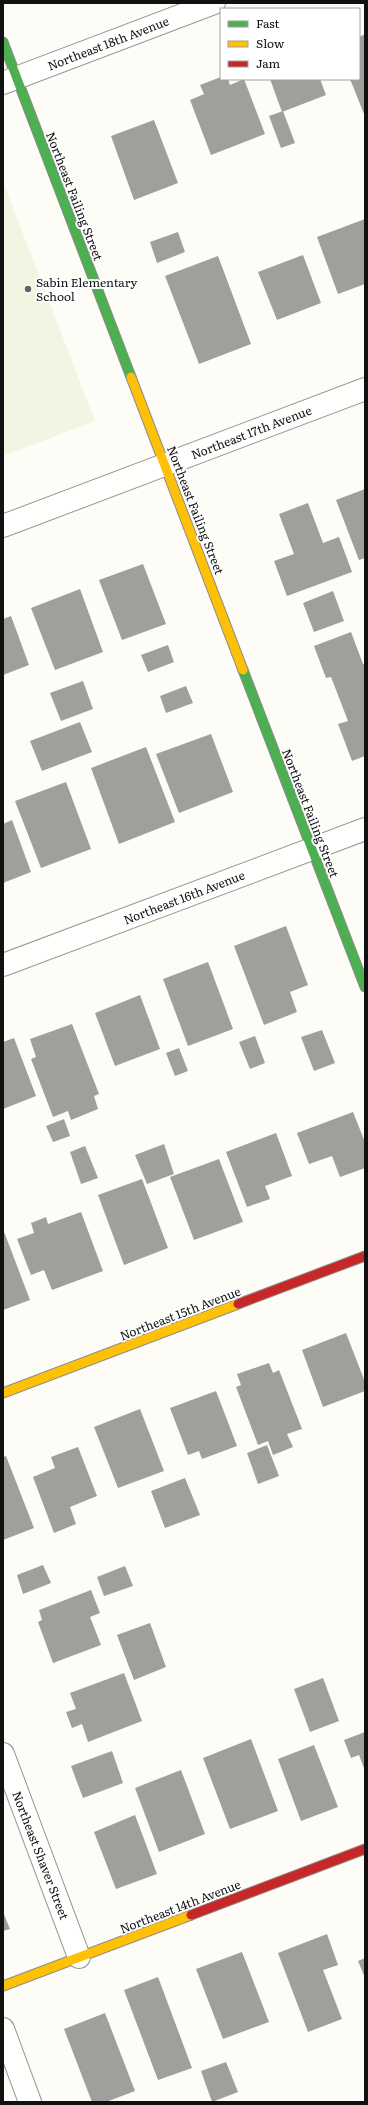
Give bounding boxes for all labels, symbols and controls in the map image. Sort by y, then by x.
legend [220,8,360,80]
street label: Northeast 18th Avenue [45,12,171,74]
text: Fast [256,14,280,32]
text: Slow [256,34,285,52]
text: Jam [256,54,281,72]
street label: Northeast Failing Street [42,129,108,263]
place label: Sabin Elementary School [36,273,137,305]
marker: Sabin Elementary School [23,284,33,294]
street label: Northeast 17th Avenue [188,401,314,463]
street label: Northeast Failing Street [163,443,229,577]
street label: Northeast Failing Street [278,746,344,880]
street label: Northeast 16th Avenue [121,866,247,928]
street label: Northeast 15th Avenue [117,1282,243,1344]
street label: Northeast Shaver Street [8,1788,74,1922]
street label: Northeast 14th Avenue [117,1875,243,1937]

